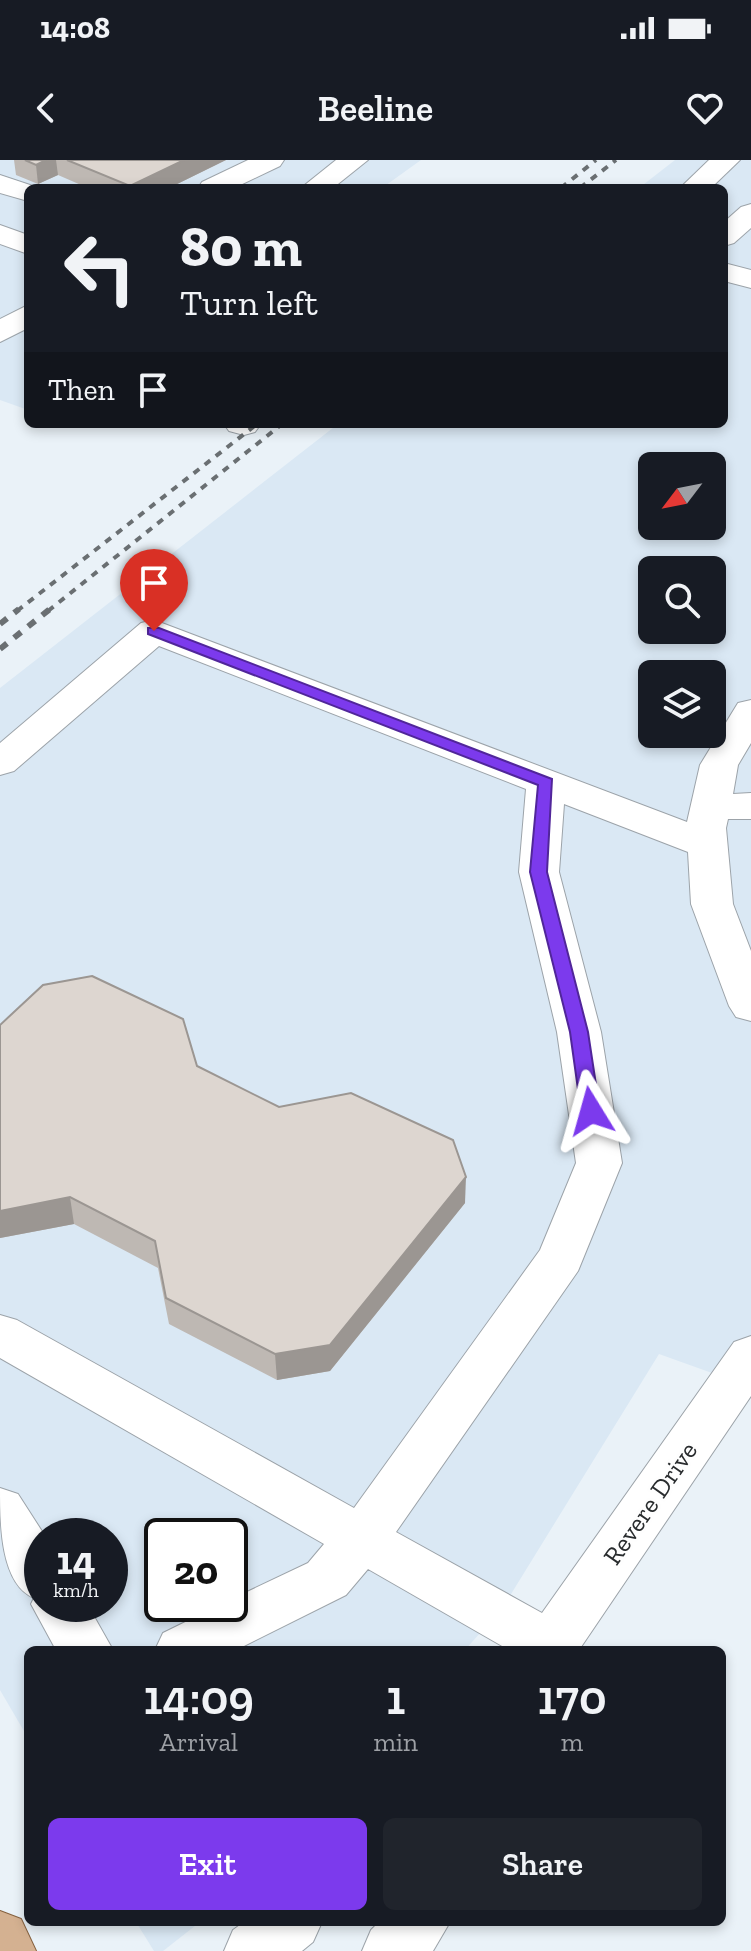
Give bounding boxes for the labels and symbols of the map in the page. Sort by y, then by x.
north arrow [638,452,726,540]
pin [120,549,188,631]
position arrow [549,1069,633,1153]
street label: Revere Drive [596,1435,704,1571]
speed limit sign: 20 [144,1518,248,1622]

